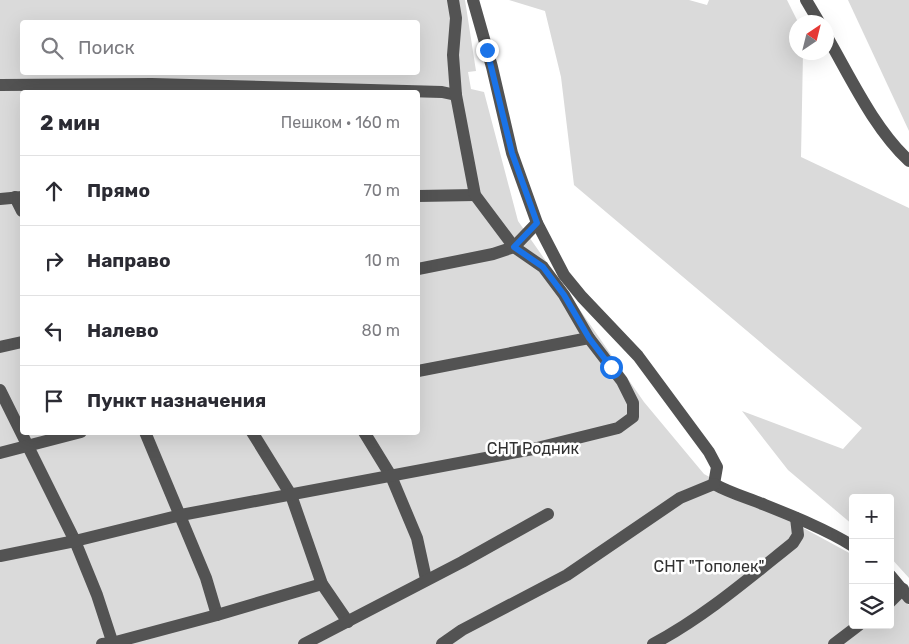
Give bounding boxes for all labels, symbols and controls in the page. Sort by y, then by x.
north arrow [789,15,834,60]
search box [20,20,420,75]
icon: search [38,34,66,62]
text: Поиск [78,36,135,59]
route end [476,39,499,62]
text: 2 мин [40,110,100,135]
text: Пешком · 160 m [281,113,400,132]
icon: ahead [40,177,68,205]
text: Прямо [87,179,150,202]
text: 70 m [363,181,400,200]
icon: right [40,247,68,275]
text: Направо [87,249,171,272]
text: 10 m [365,251,400,270]
icon: left [40,317,68,345]
text: Налево [87,319,159,342]
text: 80 m [362,321,400,340]
route start [600,356,623,379]
icon: arrive [40,387,68,415]
text: Пункт назначения [87,389,266,412]
park label: СНТ Родник [487,439,580,458]
map controls [849,494,894,629]
button: + [849,494,894,539]
button: − [849,539,894,584]
park label: СНТ "Тополек" [653,557,765,576]
button: layers [849,584,894,629]

